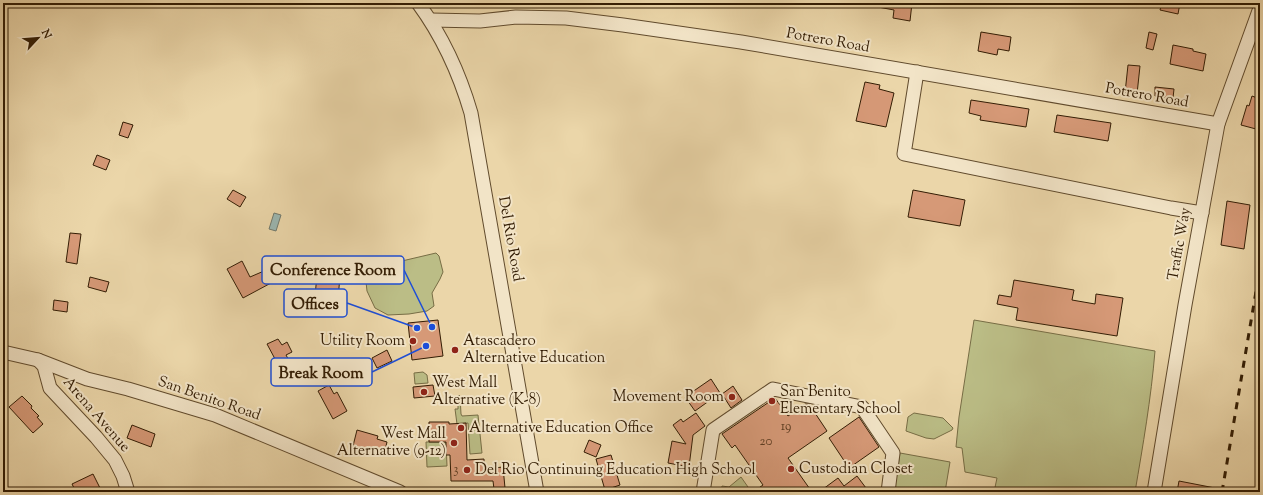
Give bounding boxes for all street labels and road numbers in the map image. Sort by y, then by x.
street label: Potrero Road [785,23,872,59]
street label: Potrero Road [1104,78,1191,114]
street label: Del Rio Road [492,195,528,284]
street label: Traffic Way [1163,205,1197,282]
street label: San Benito Road [155,372,264,427]
street label: Arena Avenue [57,373,135,457]

